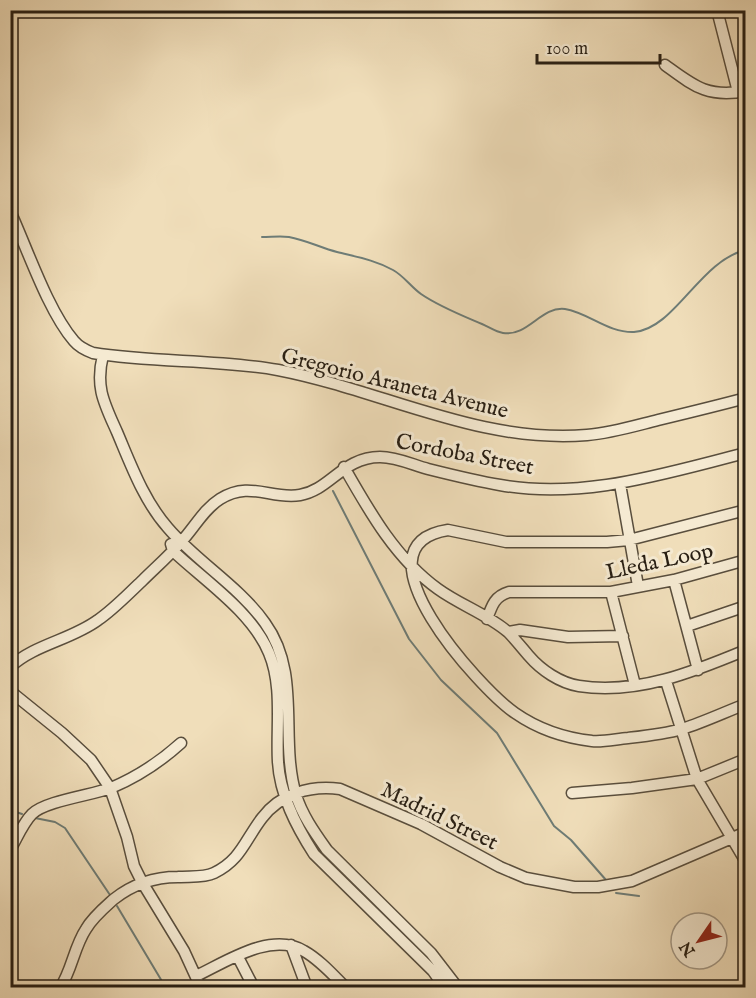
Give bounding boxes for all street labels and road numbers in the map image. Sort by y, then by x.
street label: Gregorio Araneta Avenue [278,342,511,426]
street label: Cordoba Street [393,428,536,482]
street label: Lleda Loop [603,537,716,587]
street label: Madrid Street [376,776,503,857]

